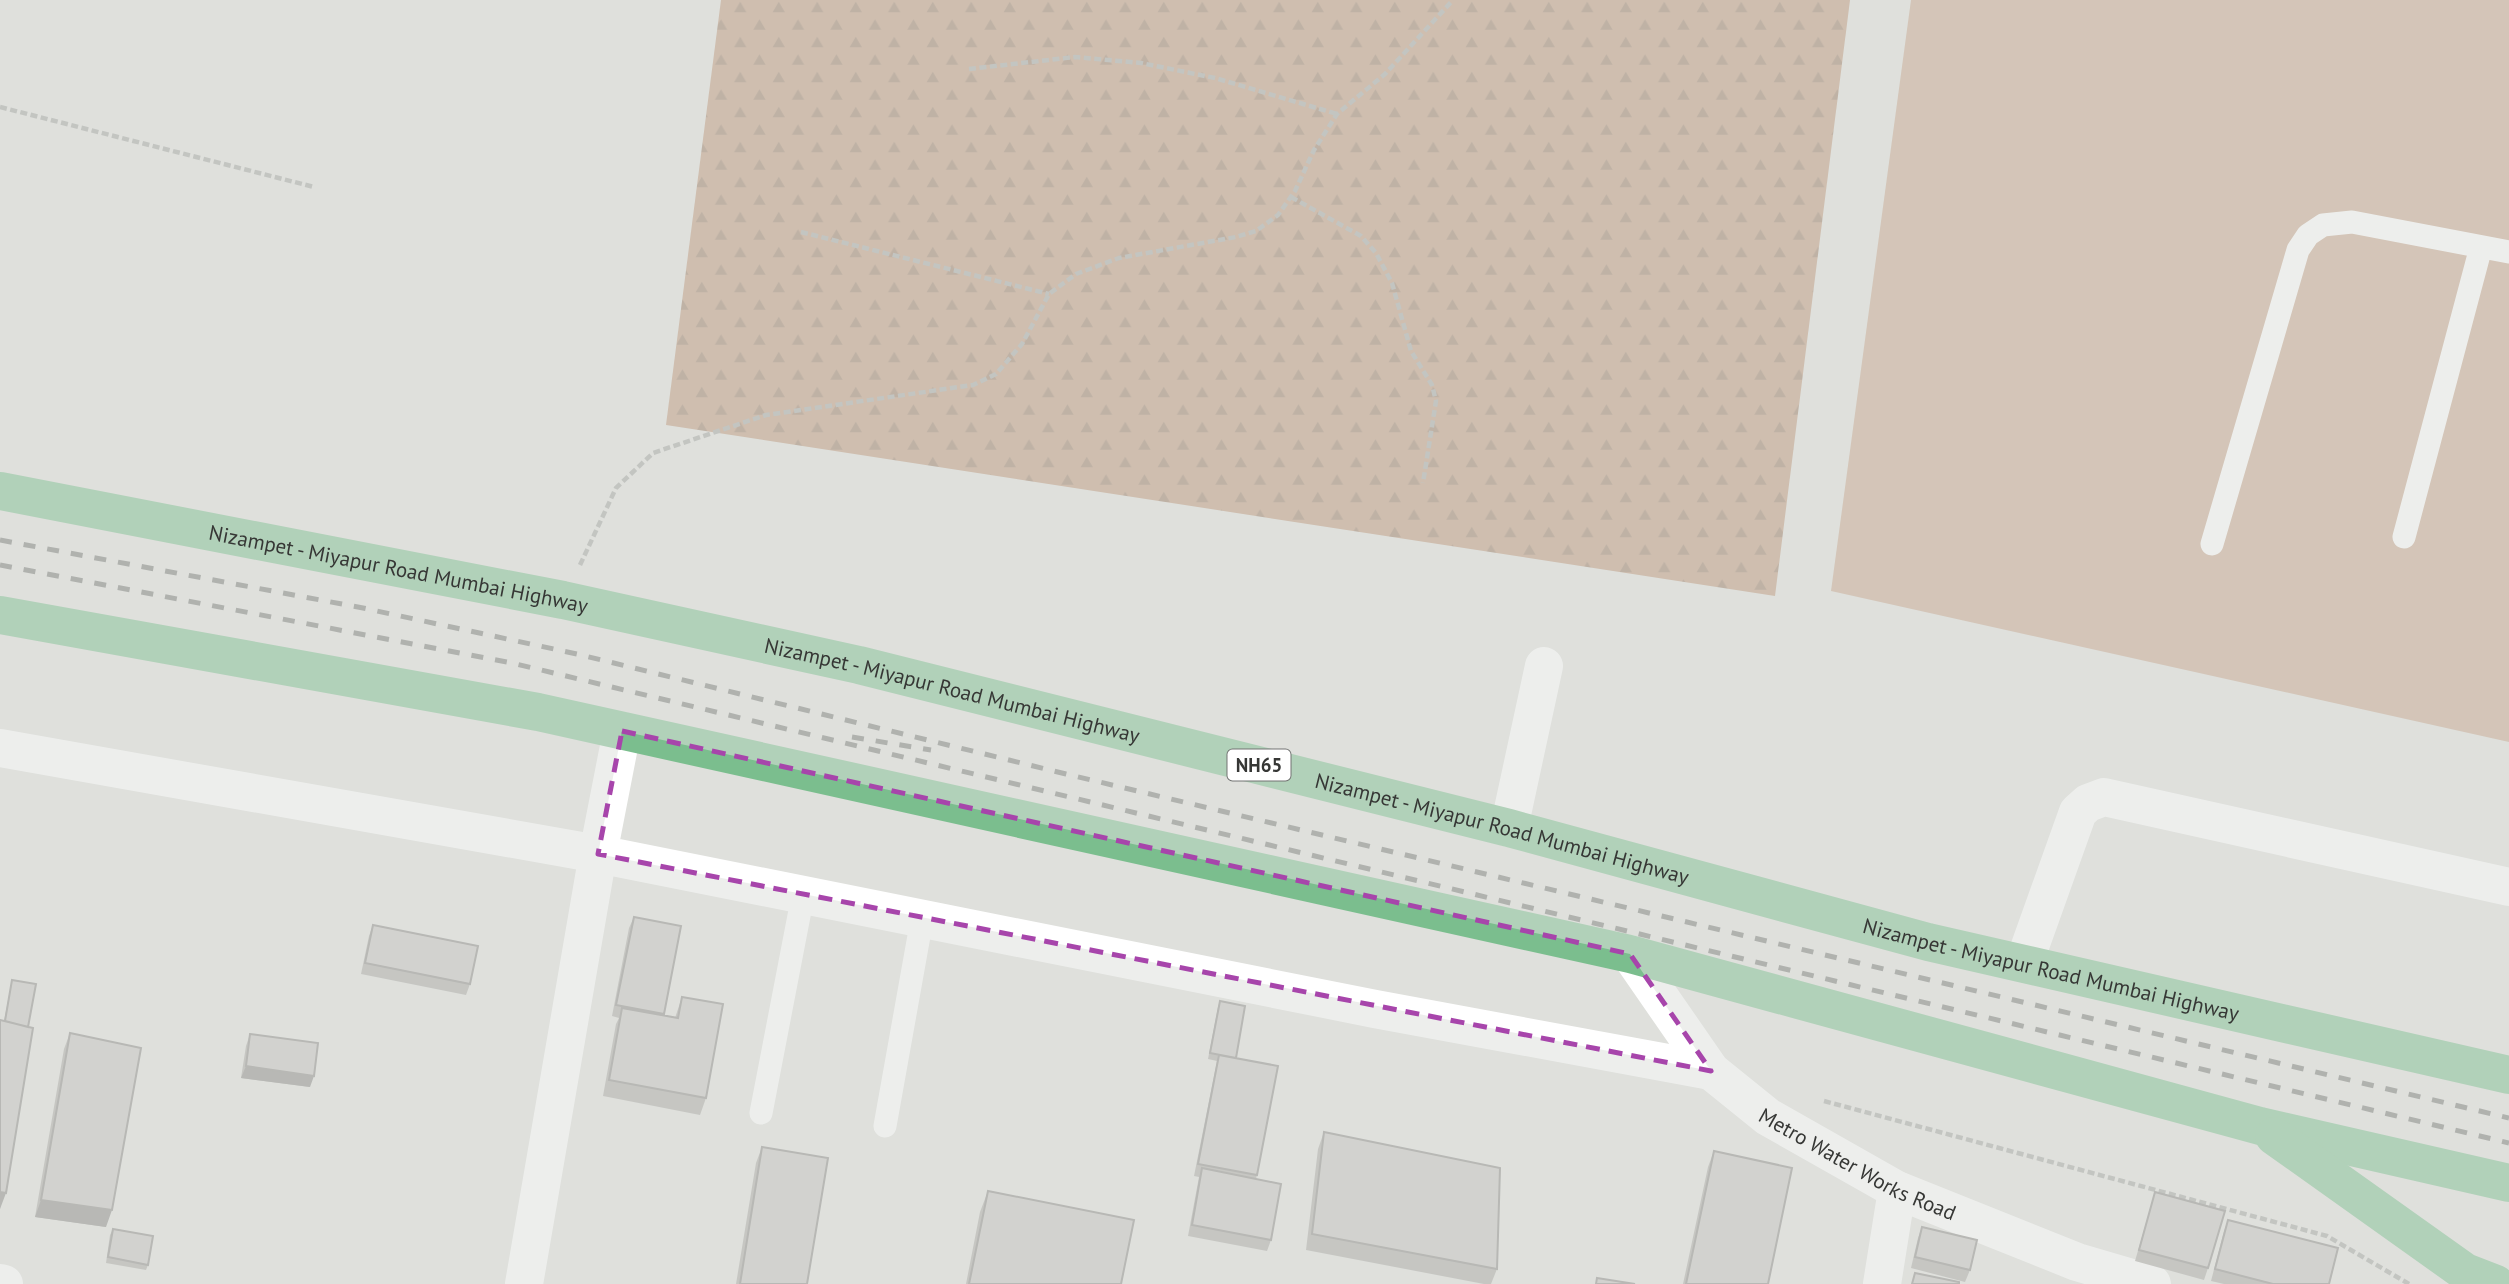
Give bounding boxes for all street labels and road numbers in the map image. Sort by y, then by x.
street label: Nizampet - Miyapur Road Mumbai Highway [207,518,591,619]
street label: Nizampet - Miyapur Road Mumbai Highway [762,631,1143,749]
road number: NH65 [1228,750,1290,780]
street label: Nizampet - Miyapur Road Mumbai Highway [1312,766,1692,890]
street label: Nizampet - Miyapur Road Mumbai Highway [1860,911,2242,1026]
street label: Metro Water Works Road [1754,1101,1960,1226]

